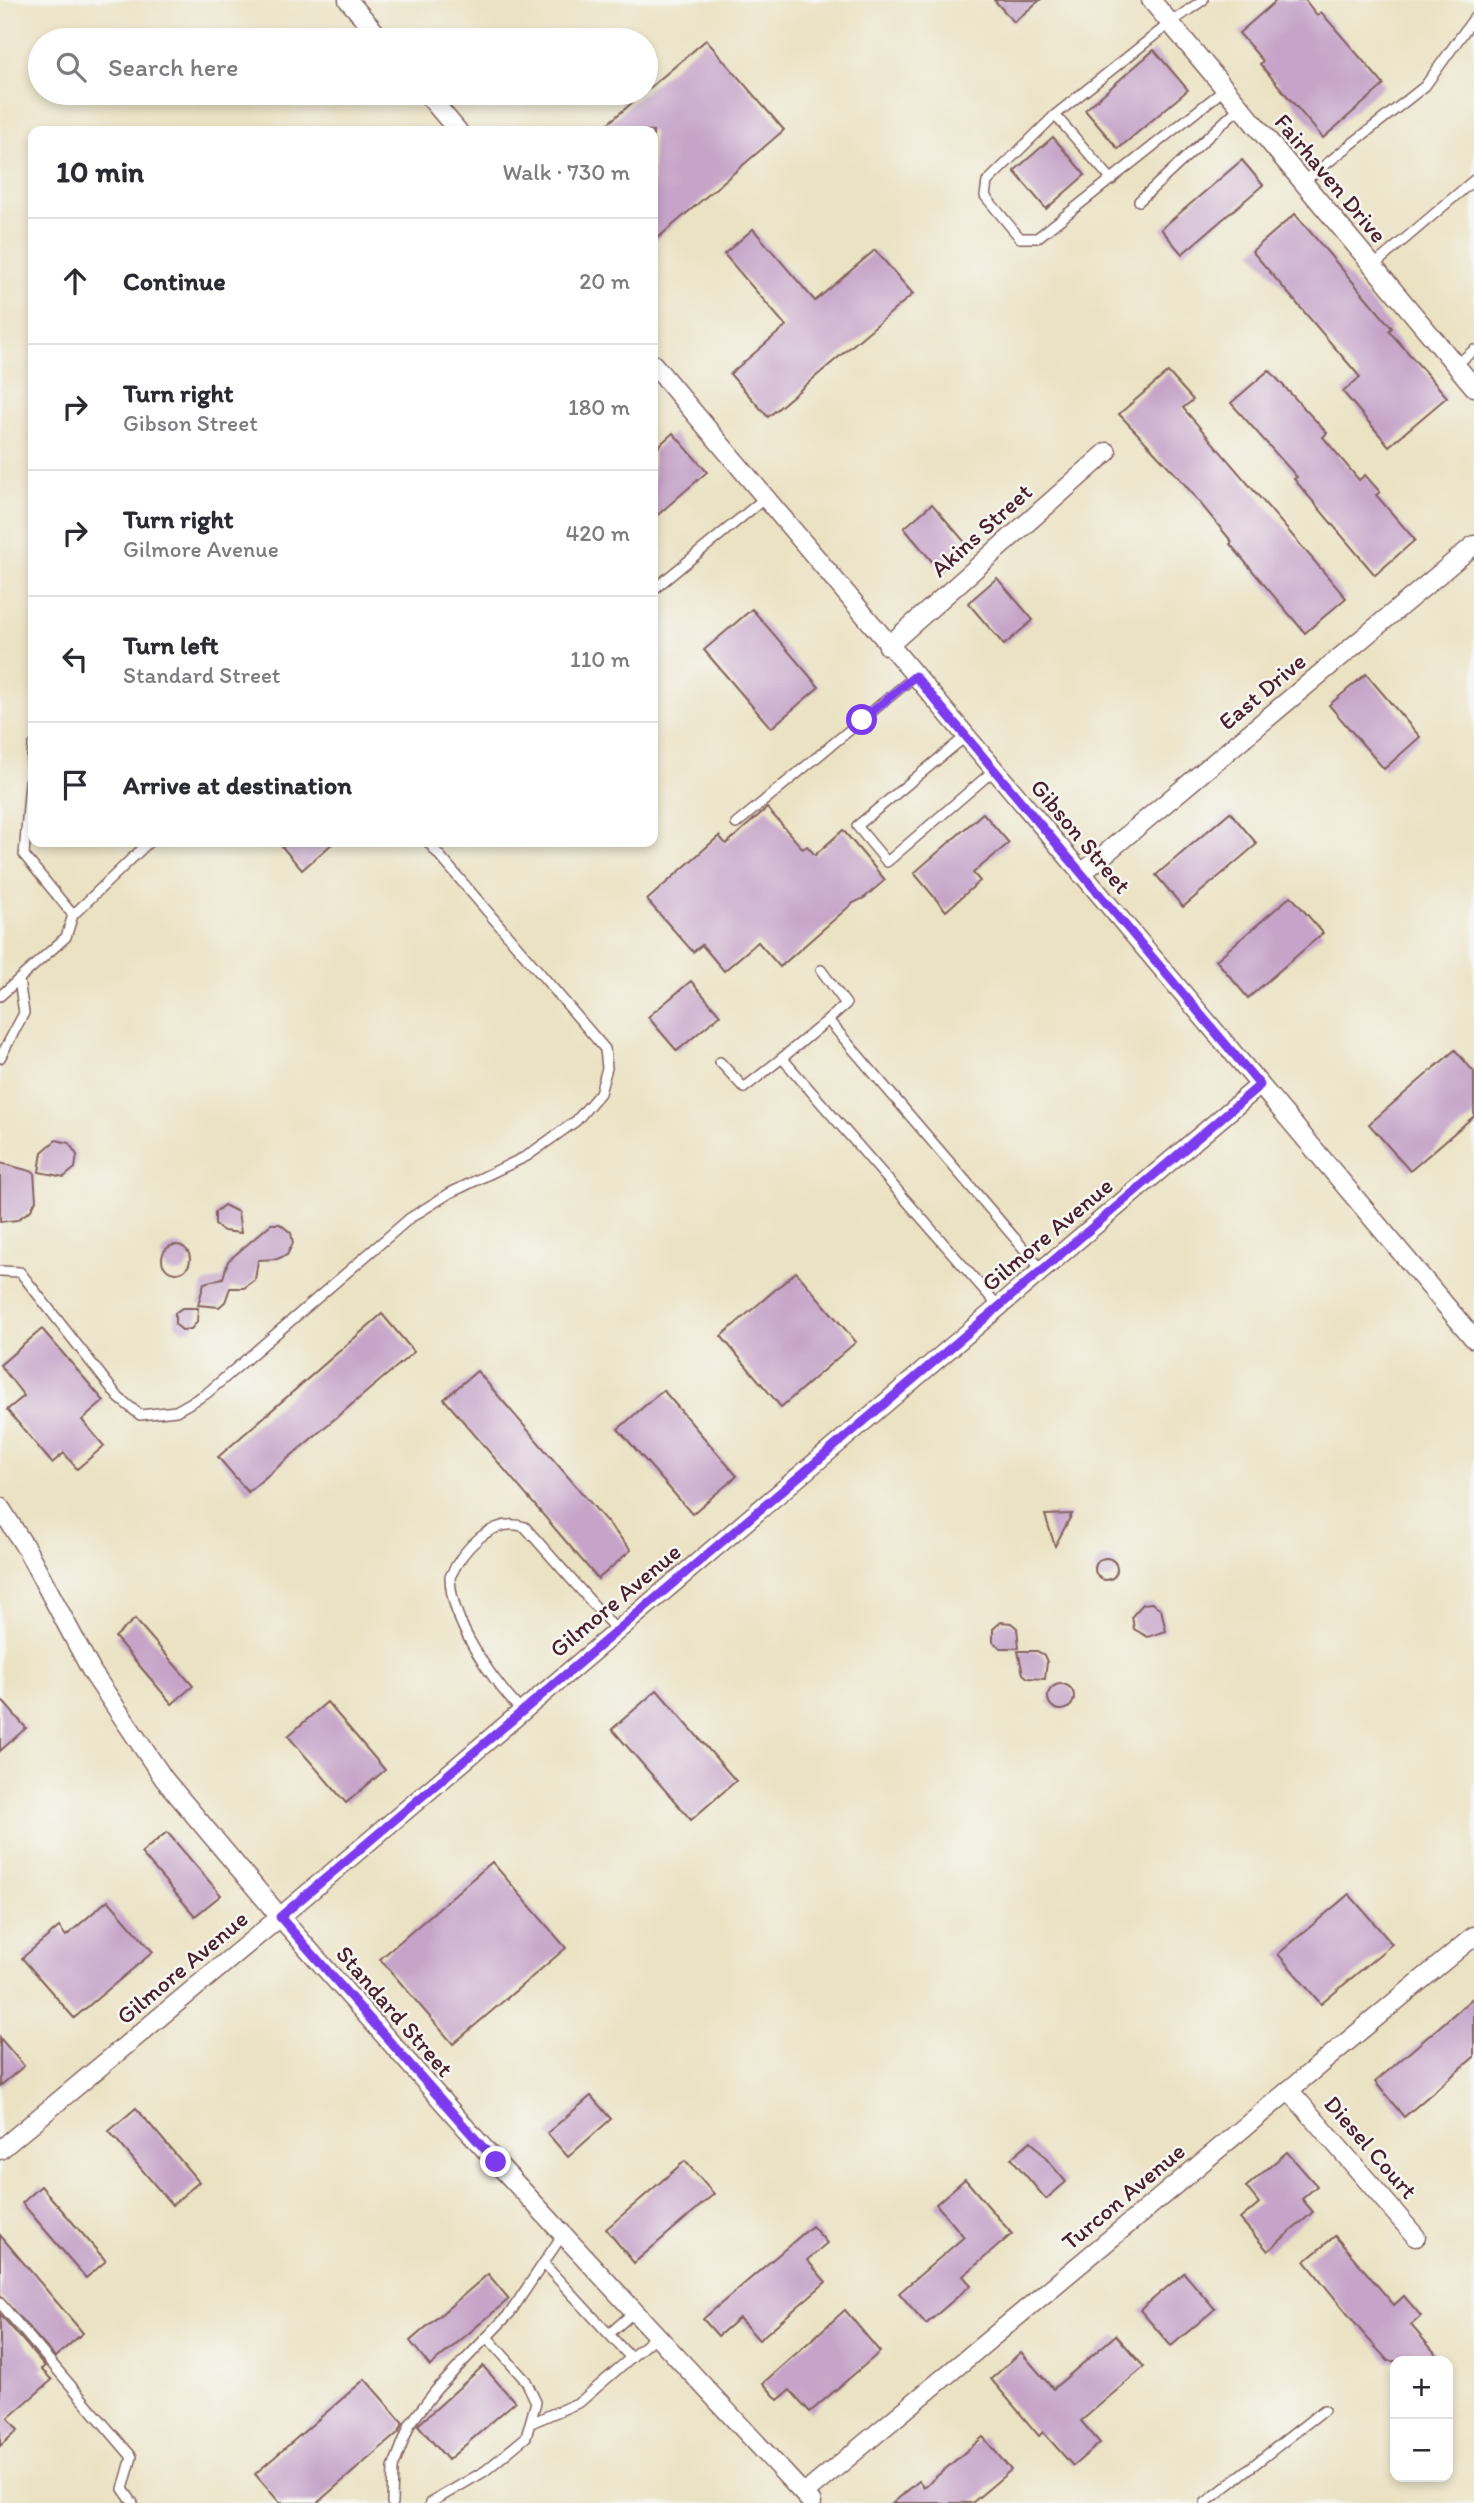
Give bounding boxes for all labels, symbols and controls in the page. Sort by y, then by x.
search box [28,28,658,105]
icon: search [52,48,90,86]
text: Search here [108,51,238,83]
street label: Fairhaven Drive [1269,108,1393,248]
text: 10 min [56,153,144,190]
text: Walk · 730 m [502,158,630,186]
icon: ahead [56,262,94,300]
text: Continue [123,265,226,297]
text: 20 m [579,267,630,295]
text: Turn right [123,377,234,409]
icon: right [56,388,94,426]
text: 180 m [568,393,630,421]
text: Gibson Street [123,409,258,437]
street label: Akins Street [924,477,1038,583]
text: Turn right [123,503,234,535]
icon: right [56,514,94,552]
text: 420 m [565,519,630,547]
text: Gilmore Avenue [123,535,279,563]
text: Turn left [123,629,219,661]
icon: left [56,640,94,678]
text: 110 m [570,645,630,673]
street label: East Drive [1212,646,1312,736]
text: Standard Street [123,661,280,689]
route start [846,704,877,735]
icon: arrive [56,766,94,804]
text: Arrive at destination [123,769,352,801]
street label: Gibson Street [1025,773,1137,899]
street label: Gilmore Avenue [975,1171,1119,1297]
street label: Gilmore Avenue [543,1537,687,1663]
street label: Gilmore Avenue [110,1904,254,2030]
street label: Standard Street [330,1939,460,2083]
street label: Diesel Court [1318,2089,1424,2205]
street label: Turcon Avenue [1056,2136,1190,2256]
route end [480,2146,511,2177]
map controls [1390,2356,1453,2482]
button: + [1390,2356,1453,2419]
button: − [1390,2419,1453,2482]

